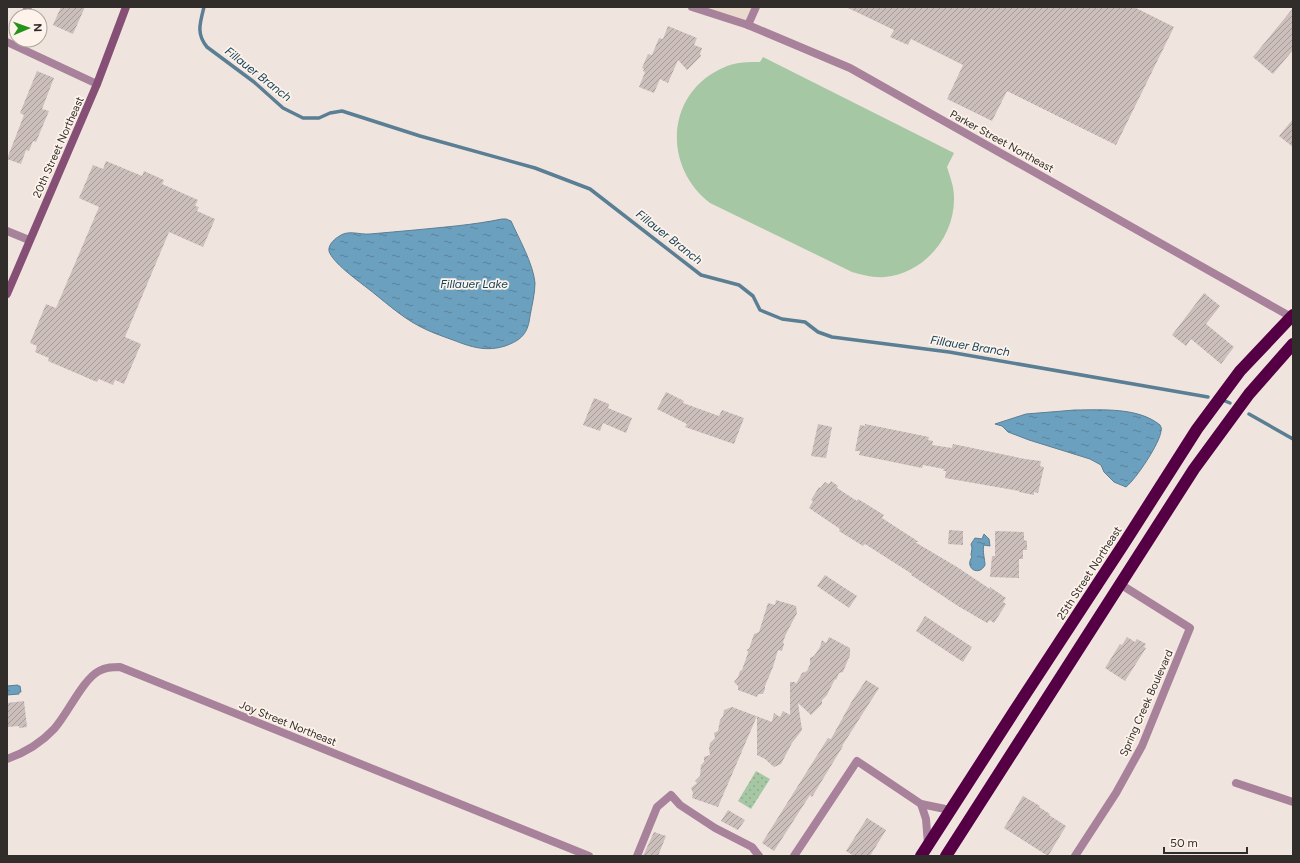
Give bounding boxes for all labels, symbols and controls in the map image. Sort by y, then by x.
north arrow [8,8,48,48]
text: N [31,23,44,32]
water label: Fillauer Branch [222,44,294,104]
street label: 20th Street Northeast [30,95,87,200]
street label: Parker Street Northeast [948,107,1056,175]
water label: Fillauer Branch [633,207,705,267]
water label: Fillauer Lake [440,277,508,291]
water label: Fillauer Branch [929,333,1011,359]
street label: 25th Street Northeast [1054,524,1125,622]
street label: Spring Creek Boulevard [1117,648,1176,759]
street label: Joy Street Northeast [237,698,338,749]
scale bar [1164,829,1247,855]
text: 50 m [1170,836,1198,850]

